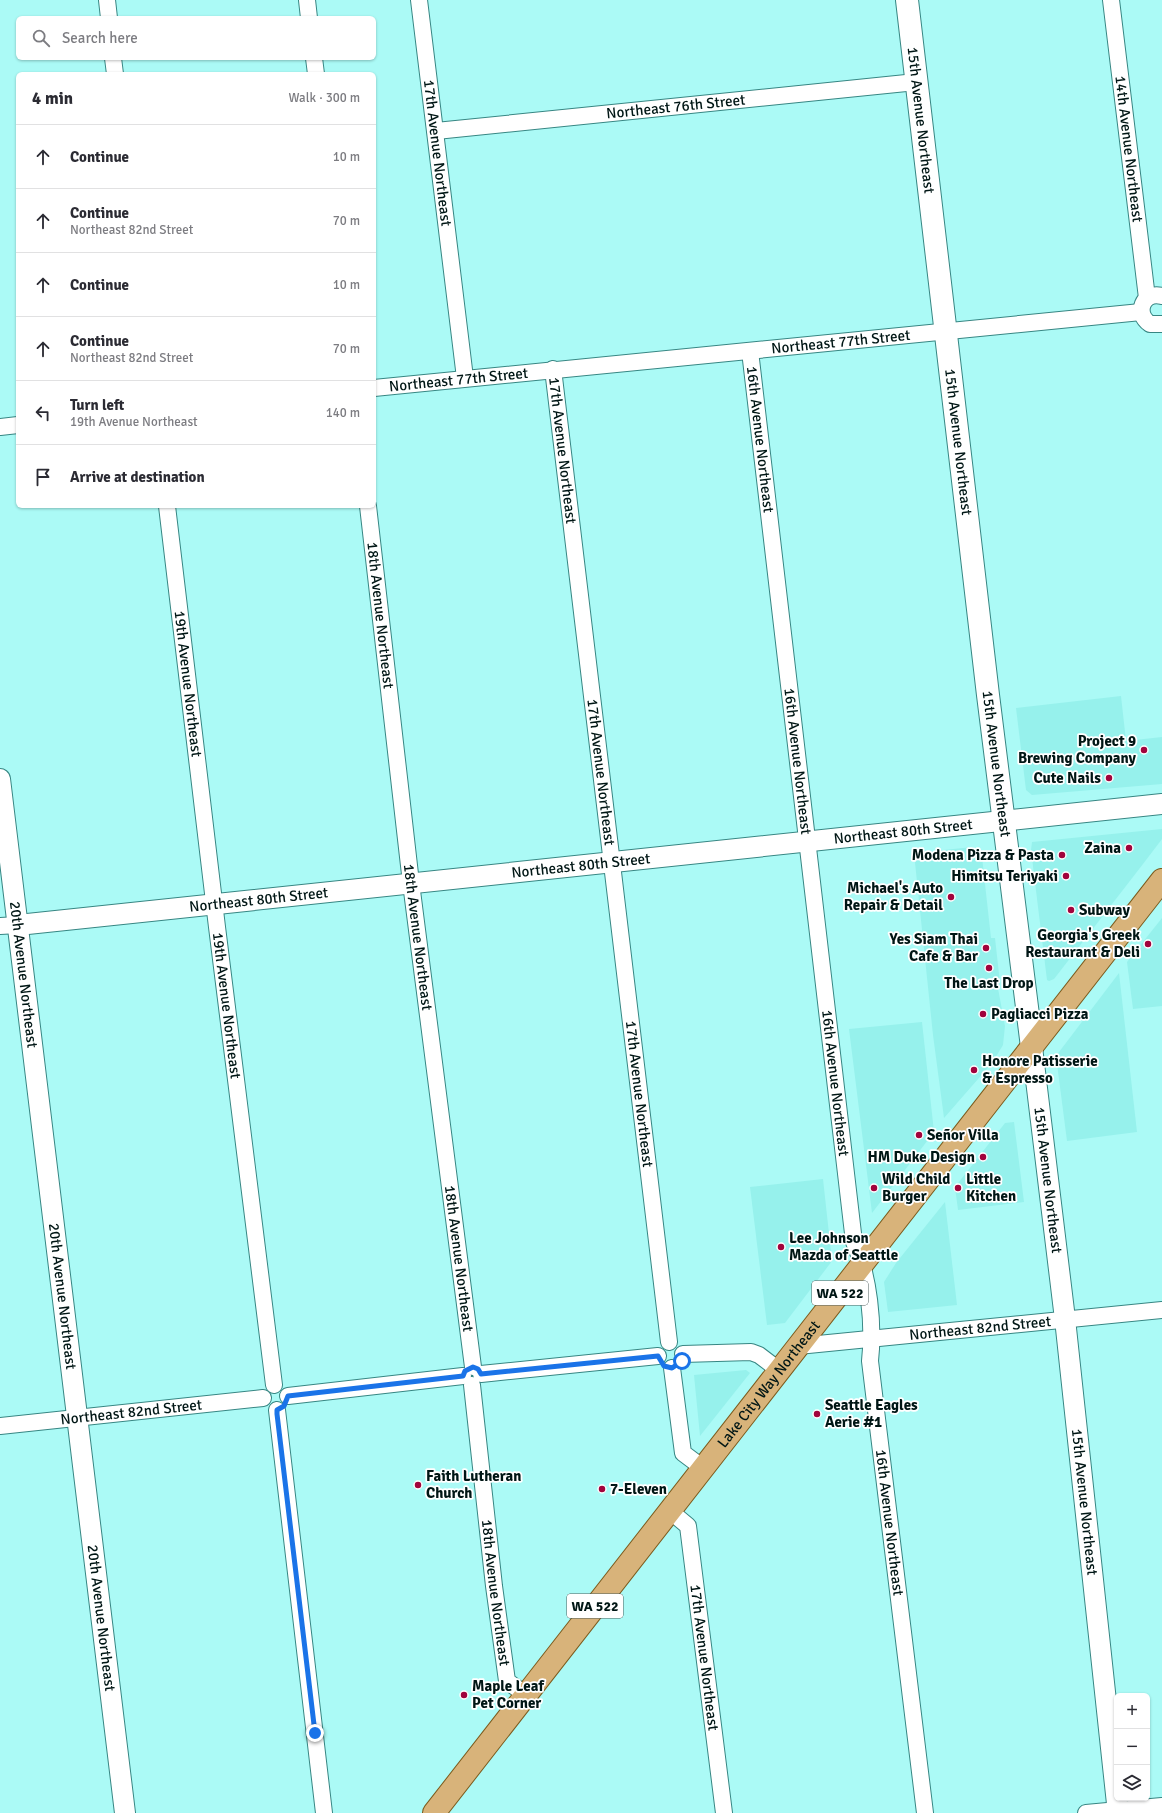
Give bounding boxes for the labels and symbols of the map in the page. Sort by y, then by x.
street label: 15th Avenue Northeast [904,46,938,194]
street label: 14th Avenue Northeast [1111,75,1147,223]
street label: 17th Avenue Northeast [420,79,455,227]
street label: Northeast 76th Street [605,90,746,123]
street label: Northeast 77th Street [770,326,911,358]
street label: Northeast 77th Street [388,364,529,395]
street label: 16th Avenue Northeast [743,365,778,514]
street label: 15th Avenue Northeast [941,368,976,516]
street label: 17th Avenue Northeast [545,376,580,525]
street label: 18th Avenue Northeast [363,541,398,690]
street label: 19th Avenue Northeast [170,609,206,758]
street label: 16th Avenue Northeast [780,687,815,835]
street label: 15th Avenue Northeast [979,690,1015,838]
street label: 17th Avenue Northeast [583,698,619,846]
place label: Project 9 Brewing Company [1018,732,1137,767]
marker: Project 9 Brewing Company [1139,745,1149,755]
place label: Cute Nails [1033,769,1101,787]
marker: Cute Nails [1104,773,1114,783]
street label: Northeast 80th Street [833,815,973,848]
place label: Zaina [1084,839,1121,857]
marker: Zaina [1124,843,1134,853]
place label: Modena Pizza & Pasta [912,846,1054,864]
street label: Northeast 80th Street [510,849,651,882]
marker: Modena Pizza & Pasta [1057,850,1067,860]
street label: 18th Avenue Northeast [400,863,436,1011]
place label: Himitsu Teriyaki [951,867,1058,885]
marker: Himitsu Teriyaki [1061,871,1071,881]
place label: Michael's Auto Repair & Detail [844,879,943,914]
street label: Northeast 80th Street [188,883,329,916]
marker: Michael's Auto Repair & Detail [946,892,956,902]
street label: 20th Avenue Northeast [6,900,41,1049]
place label: Subway [1079,901,1130,919]
marker: Subway [1066,905,1076,915]
place label: Georgia's Greek Restaurant & Deli [1025,926,1140,961]
place label: Yes Siam Thai Cafe & Bar [889,930,978,965]
street label: 19th Avenue Northeast [209,931,245,1080]
marker: Georgia's Greek Restaurant & Deli [1143,939,1153,949]
marker: Yes Siam Thai Cafe & Bar [981,943,991,953]
marker: The Last Drop [984,963,994,973]
place label: The Last Drop [944,974,1034,992]
place label: Pagliacci Pizza [991,1005,1089,1023]
street label: 16th Avenue Northeast [818,1009,853,1157]
marker: Pagliacci Pizza [978,1009,988,1019]
street label: 17th Avenue Northeast [622,1020,657,1168]
place label: Honore Patisserie & Espresso [982,1052,1098,1087]
marker: Honore Patisserie & Espresso [969,1065,979,1075]
street label: 15th Avenue Northeast [1030,1106,1066,1254]
place label: Señor Villa [927,1126,999,1144]
marker: Señor Villa [914,1130,924,1140]
place label: HM Duke Design [867,1148,975,1166]
marker: HM Duke Design [978,1152,988,1162]
place label: Wild Child Burger [882,1170,950,1205]
place label: Little Kitchen [966,1170,1016,1205]
marker: Wild Child Burger [869,1183,879,1193]
marker: Little Kitchen [953,1183,963,1193]
street label: 18th Avenue Northeast [441,1184,477,1333]
street label: 20th Avenue Northeast [45,1222,80,1371]
place label: Lee Johnson Mazda of Seattle [789,1229,898,1264]
marker: Lee Johnson Mazda of Seattle [776,1242,786,1252]
road number: WA 522 [812,1281,868,1305]
street label: Northeast 82nd Street [908,1312,1052,1344]
street label: Lake City Way Northeast [713,1317,824,1451]
route start [673,1352,691,1370]
street label: Northeast 82nd Street [60,1396,203,1429]
place label: Seattle Eagles Aerie #1 [825,1396,918,1431]
marker: Seattle Eagles Aerie #1 [812,1409,822,1419]
street label: 15th Avenue Northeast [1068,1428,1101,1576]
street label: 16th Avenue Northeast [872,1448,907,1597]
place label: Faith Lutheran Church [426,1467,522,1502]
marker: Faith Lutheran Church [413,1480,423,1490]
place label: 7-Eleven [610,1480,667,1498]
marker: 7-Eleven [597,1484,607,1494]
street label: 18th Avenue Northeast [478,1518,514,1667]
street label: 20th Avenue Northeast [84,1544,119,1692]
street label: 17th Avenue Northeast [686,1583,723,1732]
road number: WA 522 [567,1594,623,1618]
place label: Maple Leaf Pet Corner [472,1677,545,1712]
marker: Maple Leaf Pet Corner [459,1690,469,1700]
route end [306,1724,324,1742]

